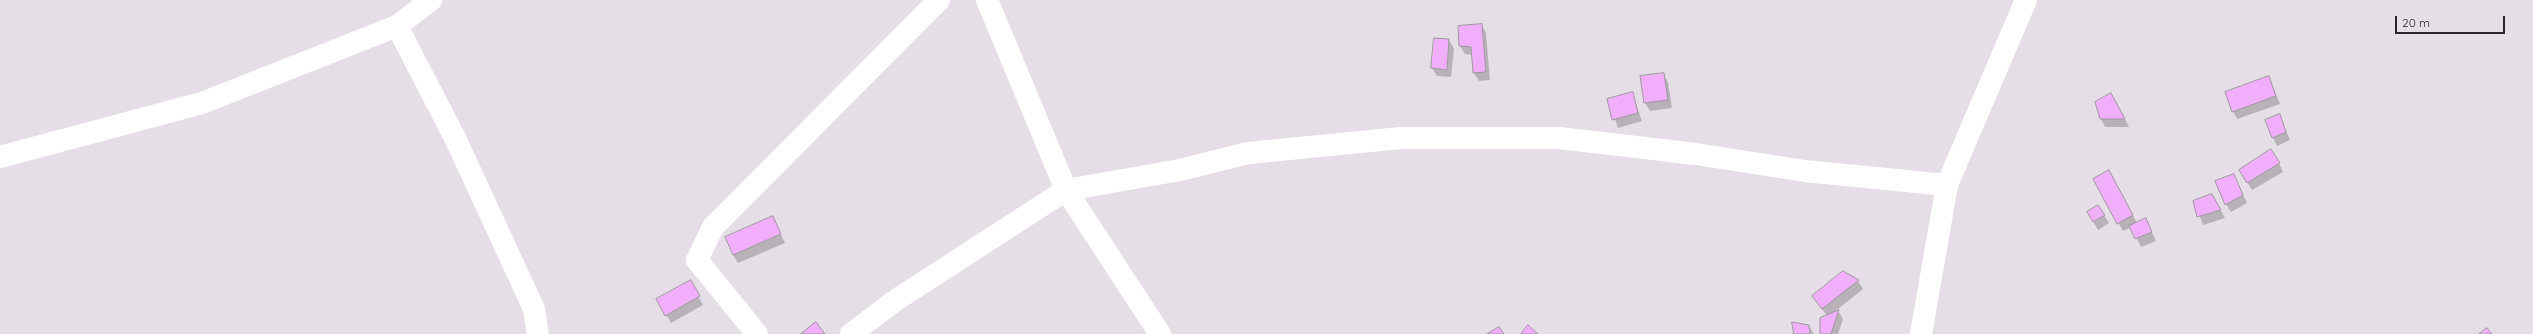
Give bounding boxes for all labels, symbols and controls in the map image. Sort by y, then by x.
scale bar [2397,8,2507,34]
text: 20 m [2402,15,2430,30]

